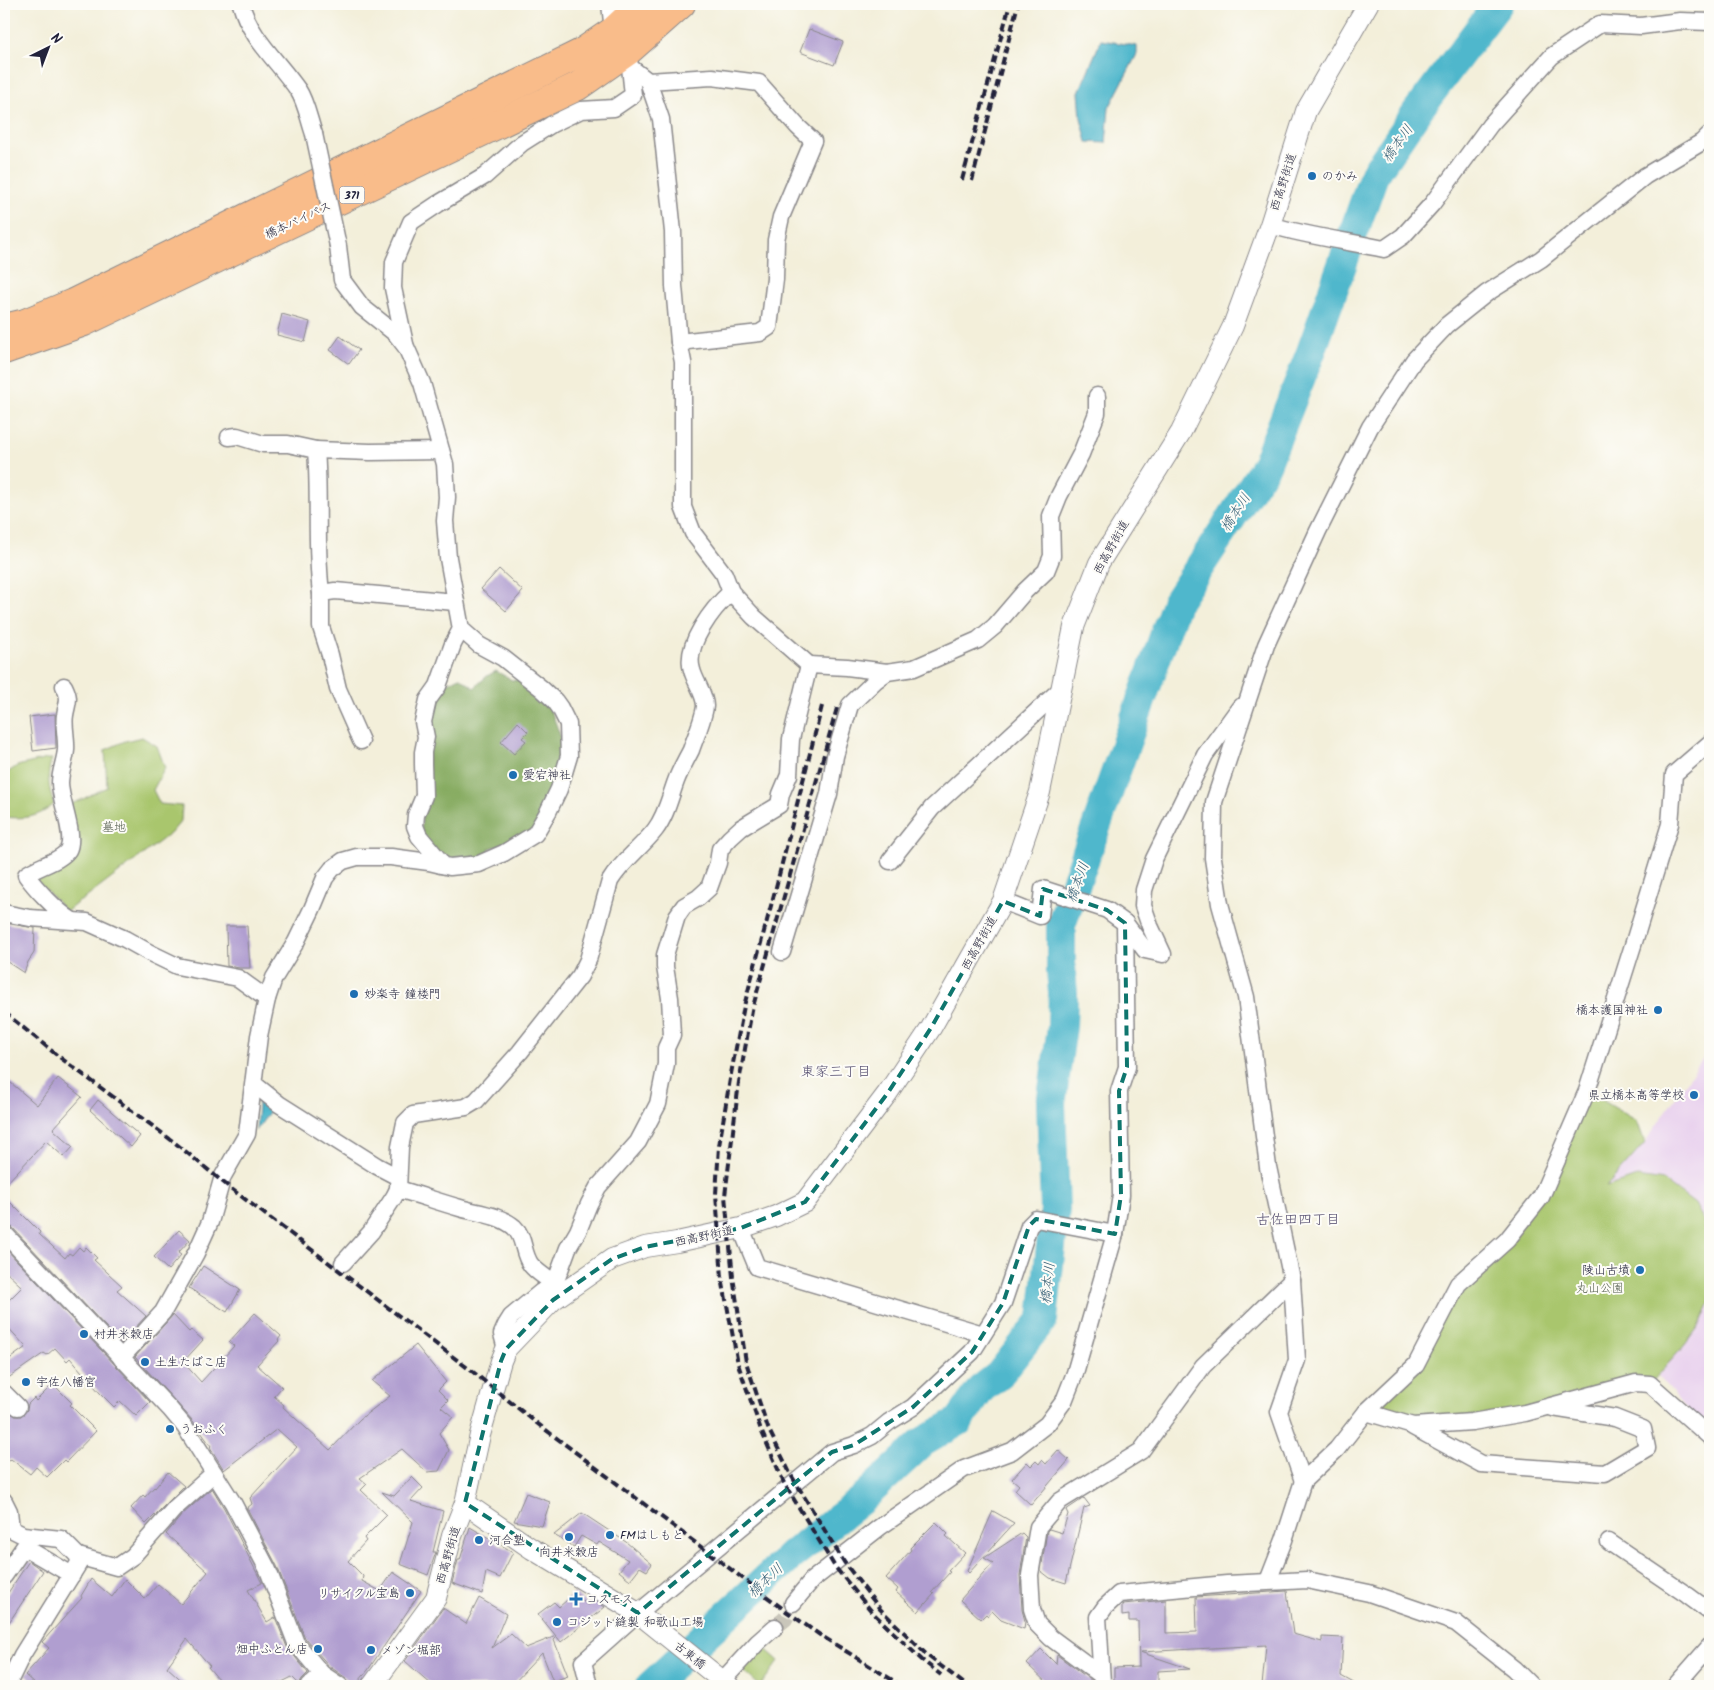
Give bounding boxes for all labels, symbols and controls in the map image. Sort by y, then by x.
north arrow [22,22,72,72]
text: N [45,28,67,50]
water label: 橋本川 [1377,120,1419,167]
street label: 西高野街道 [1265,151,1302,214]
place label: のかみ [1322,167,1358,186]
marker: のかみ [1306,170,1318,182]
road number: 371 [340,186,364,204]
street label: 橋本バイパス [262,197,335,244]
water label: 橋本川 [1215,489,1257,536]
street label: 西高野街道 [1089,516,1134,578]
place label: 愛宕神社 [523,766,571,785]
marker: 愛宕神社 [507,769,519,781]
park label: 墓地 [102,818,126,837]
water label: 橋本川 [1060,859,1095,906]
street label: 西高野街道 [957,912,1002,974]
place label: 妙楽寺 鐘楼門 [364,985,441,1004]
marker: 妙楽寺 鐘楼門 [348,988,360,1000]
place label: 橋本護国神社 [1576,1001,1648,1020]
marker: 橋本護国神社 [1652,1004,1664,1016]
district label: 東家三丁目 [801,1061,871,1083]
place label: 県立橋本高等学校 [1588,1086,1684,1105]
marker: 県立橋本高等学校 [1688,1089,1700,1101]
district label: 古佐田四丁目 [1256,1209,1340,1231]
street label: 西高野街道 [673,1221,735,1252]
water label: 橋本川 [1035,1261,1061,1305]
place label: 陵山古墳 [1582,1261,1630,1280]
marker: 陵山古墳 [1634,1264,1646,1276]
park label: 丸山公園 [1576,1279,1624,1298]
place label: 村井米穀店 [94,1325,154,1344]
marker: 村井米穀店 [78,1328,90,1340]
place label: 土生たばこ店 [155,1353,227,1372]
marker: 土生たばこ店 [139,1356,151,1368]
place label: 宇佐八幡宮 [36,1373,96,1392]
marker: 宇佐八幡宮 [20,1376,32,1388]
place label: うおふく [180,1420,228,1439]
marker: うおふく [164,1423,176,1435]
street label: 西高野街道 [431,1524,466,1587]
place label: FMはしもと [620,1526,684,1545]
marker: FMはしもと [604,1529,616,1541]
place label: 河合塾 [489,1531,525,1550]
marker: 向井米穀店 [563,1531,575,1543]
marker: 河合塾 [473,1534,485,1546]
place label: 向井米穀店 [539,1543,599,1562]
water label: 橋本川 [743,1558,789,1603]
place label: リサイクル宝島 [318,1584,400,1603]
marker: リサイクル宝島 [404,1587,416,1599]
place label: コスモス [586,1590,633,1609]
marker: コスモス [570,1593,582,1605]
place label: コジット縫製 和歌山工場 [567,1613,704,1632]
marker: コジット縫製 和歌山工場 [551,1616,563,1628]
street label: 古東橋 [670,1637,710,1674]
place label: 畑中ふとん店 [236,1640,308,1659]
place label: メゾン堀部 [381,1641,441,1660]
marker: 畑中ふとん店 [312,1643,324,1655]
marker: メゾン堀部 [365,1644,377,1656]

